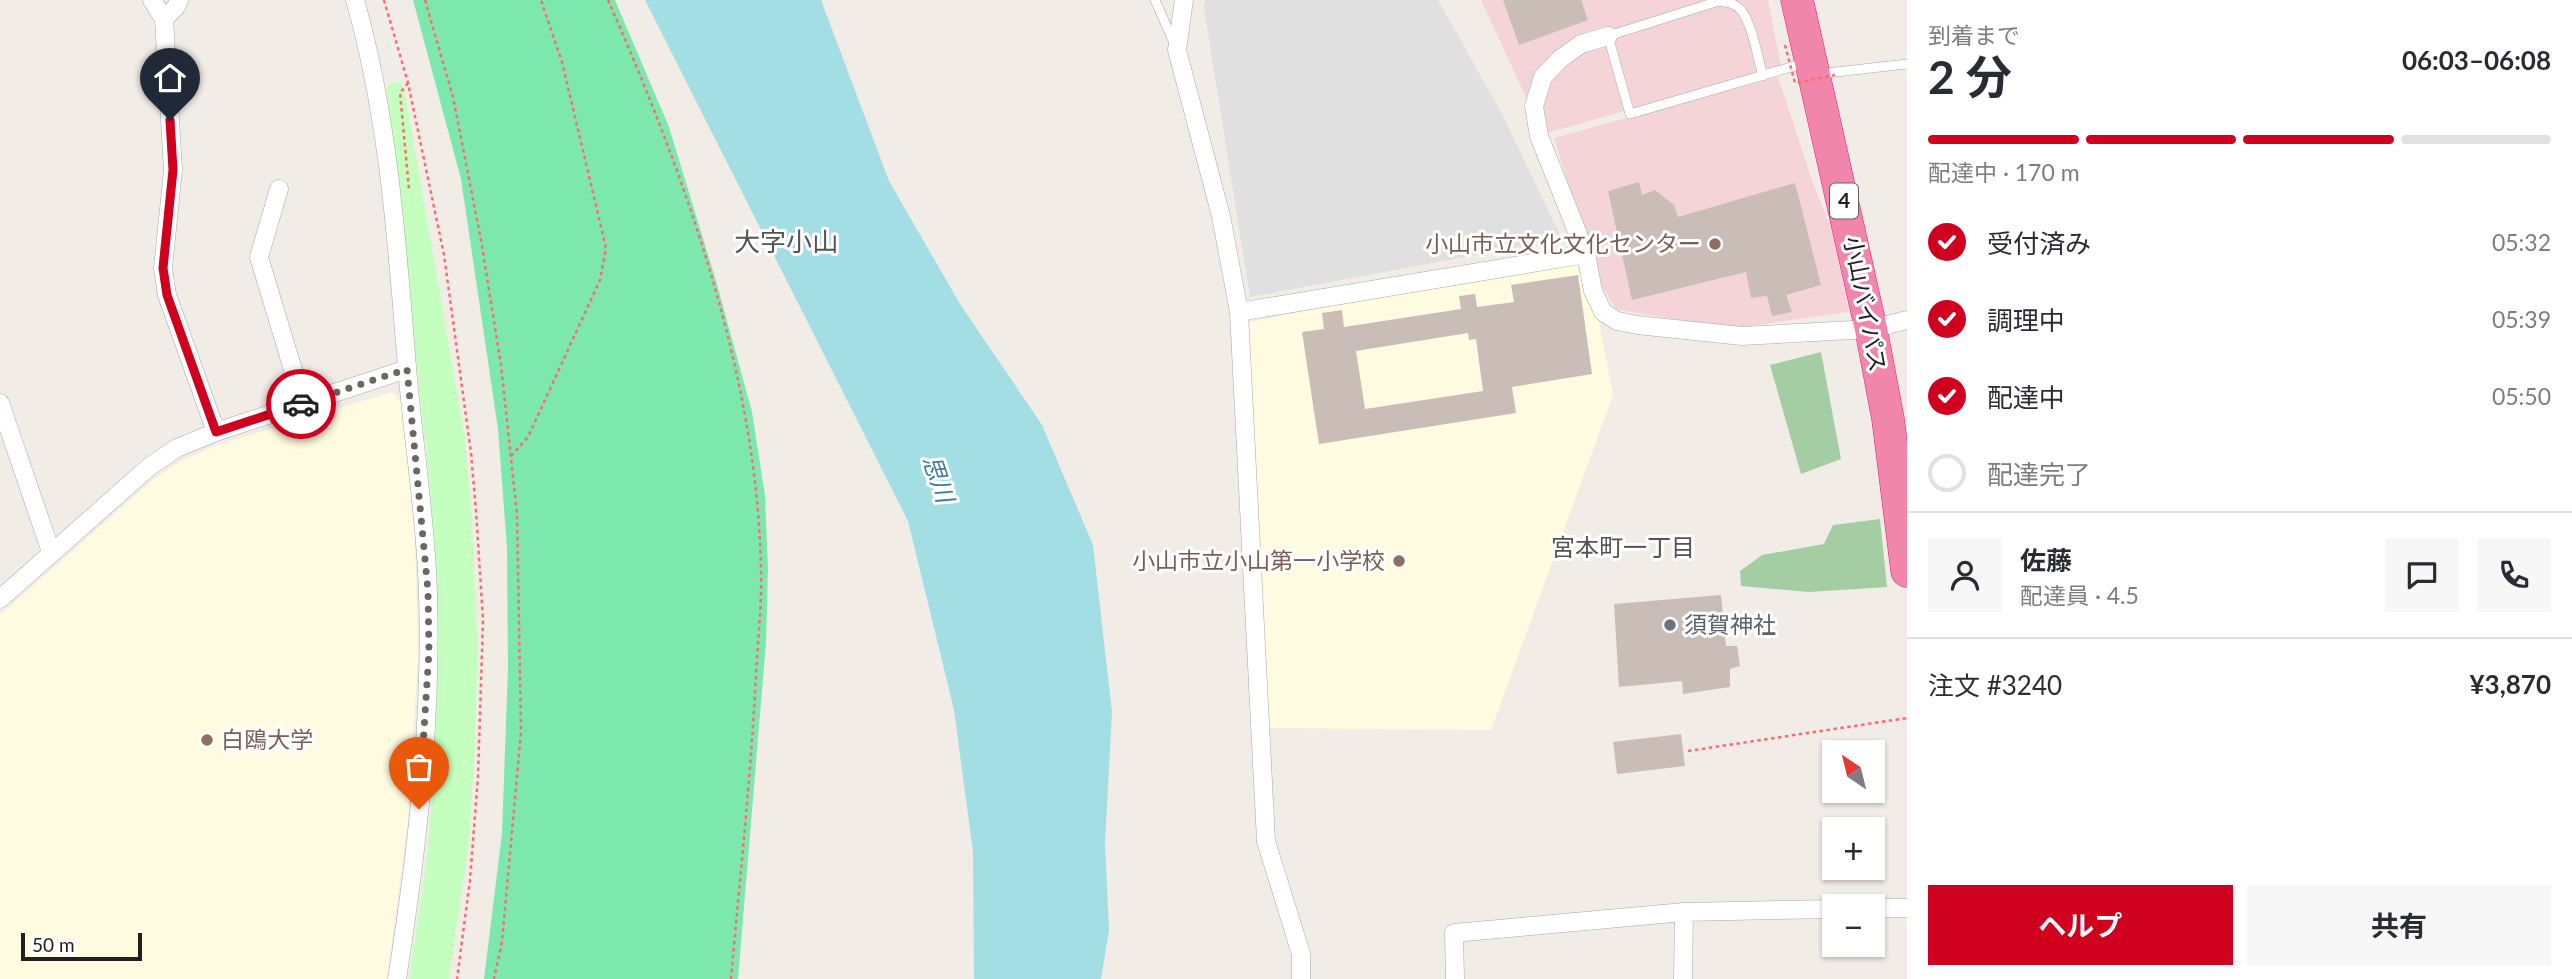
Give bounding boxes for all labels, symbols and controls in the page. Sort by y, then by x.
text: 到着まで [1928,21,2020,49]
text: 06:03–06:08 [2402,44,2551,76]
pin [140,48,200,120]
text: 2 分 [1928,49,2012,104]
icon: home [151,59,189,97]
text: 配達中 · 170 m [1928,158,2080,186]
road number: 4 [1830,184,1858,218]
icon: check [1928,223,1966,261]
district label: 大字小山 [734,225,838,257]
text: 受付済み [1987,227,2091,259]
text: 05:32 [2492,228,2551,256]
place label: 小山市立文化文化センター [1425,229,1701,257]
street label: 小山バイパス [1839,234,1893,374]
marker: 小山市立文化文化センター [1707,236,1723,252]
icon: check [1928,300,1966,338]
text: 調理中 [1987,304,2065,336]
text: 05:39 [2492,305,2551,333]
courier [266,369,336,439]
icon: check [1928,377,1966,415]
text: 配達中 [1987,381,2065,413]
text: 05:50 [2492,382,2551,410]
icon: car [282,385,320,423]
water label: 思川 [918,451,962,509]
text: 配達完了 [1987,458,2091,490]
district label: 宮本町一丁目 [1551,532,1695,561]
button: person [1928,538,2002,612]
button: chat [2385,538,2459,612]
button: phone [2477,538,2551,612]
text: 佐藤 [2020,544,2072,576]
place label: 小山市立小山第一小学校 [1132,546,1385,574]
marker: 小山市立小山第一小学校 [1391,553,1407,569]
text: 配達員 · 4.5 [2020,581,2139,609]
place label: 須賀神社 [1684,610,1776,638]
marker: 須賀神社 [1662,617,1678,633]
text: ¥3,870 [2470,668,2551,700]
text: 注文 #3240 [1928,669,2062,701]
place label: 白鴎大学 [221,725,313,753]
marker: 白鴎大学 [199,732,215,748]
pin [389,737,449,809]
north arrow [1822,740,1885,803]
map controls [1822,740,1885,957]
icon: bag [400,748,438,786]
button: + [1822,817,1885,880]
button: ヘルプ [1928,885,2233,965]
button: 共有 [2247,885,2551,965]
button: − [1822,894,1885,957]
scale bar [21,930,142,962]
text: 50 m [32,933,75,956]

